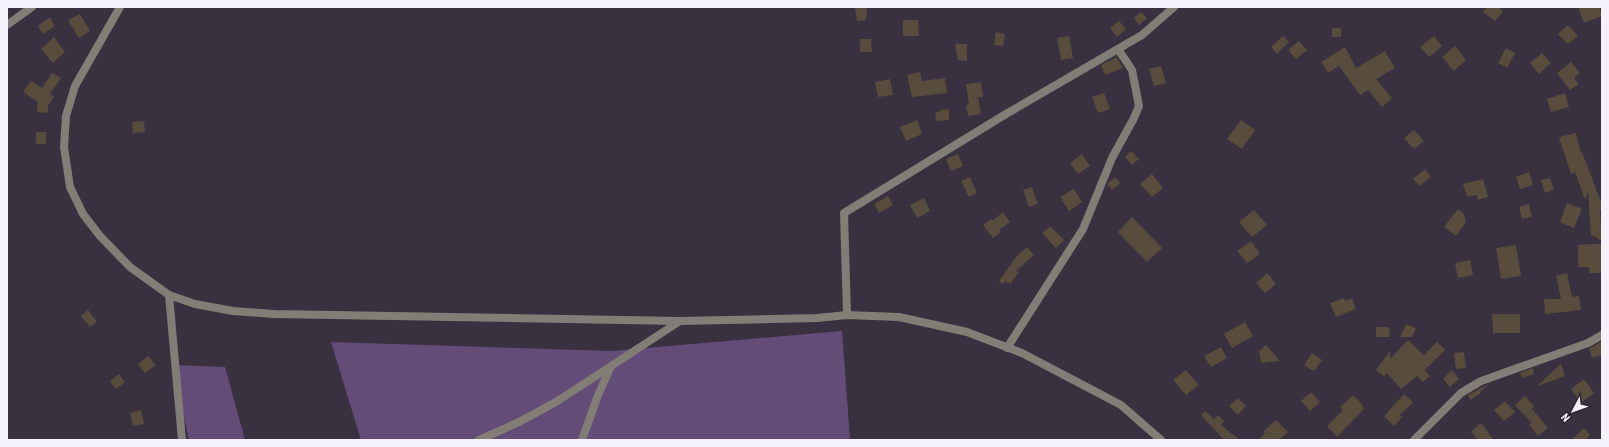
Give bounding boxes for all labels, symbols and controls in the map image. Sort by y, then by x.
north arrow [1553,391,1593,431]
text: N [1559,410,1573,424]

